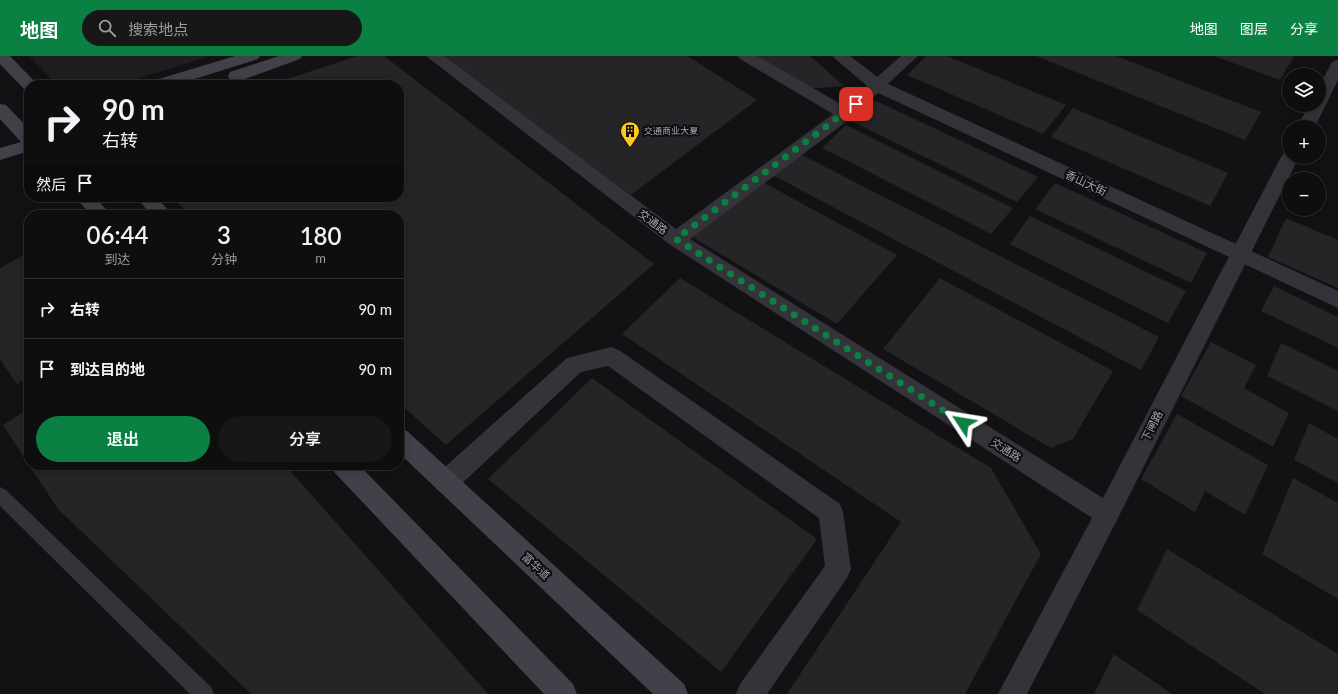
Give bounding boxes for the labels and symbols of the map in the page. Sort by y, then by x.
pin [839,87,873,121]
building icon: 交通商业大夏 [619,120,641,148]
place label: 交通商业大夏 [644,125,698,136]
street label: 香山大街 [1064,167,1109,198]
street label: 交通路 [636,206,670,237]
position arrow [942,402,984,444]
street label: 下闸路 [1138,408,1165,443]
street label: 交通路 [989,435,1024,464]
street label: 富华道 [520,550,553,582]

